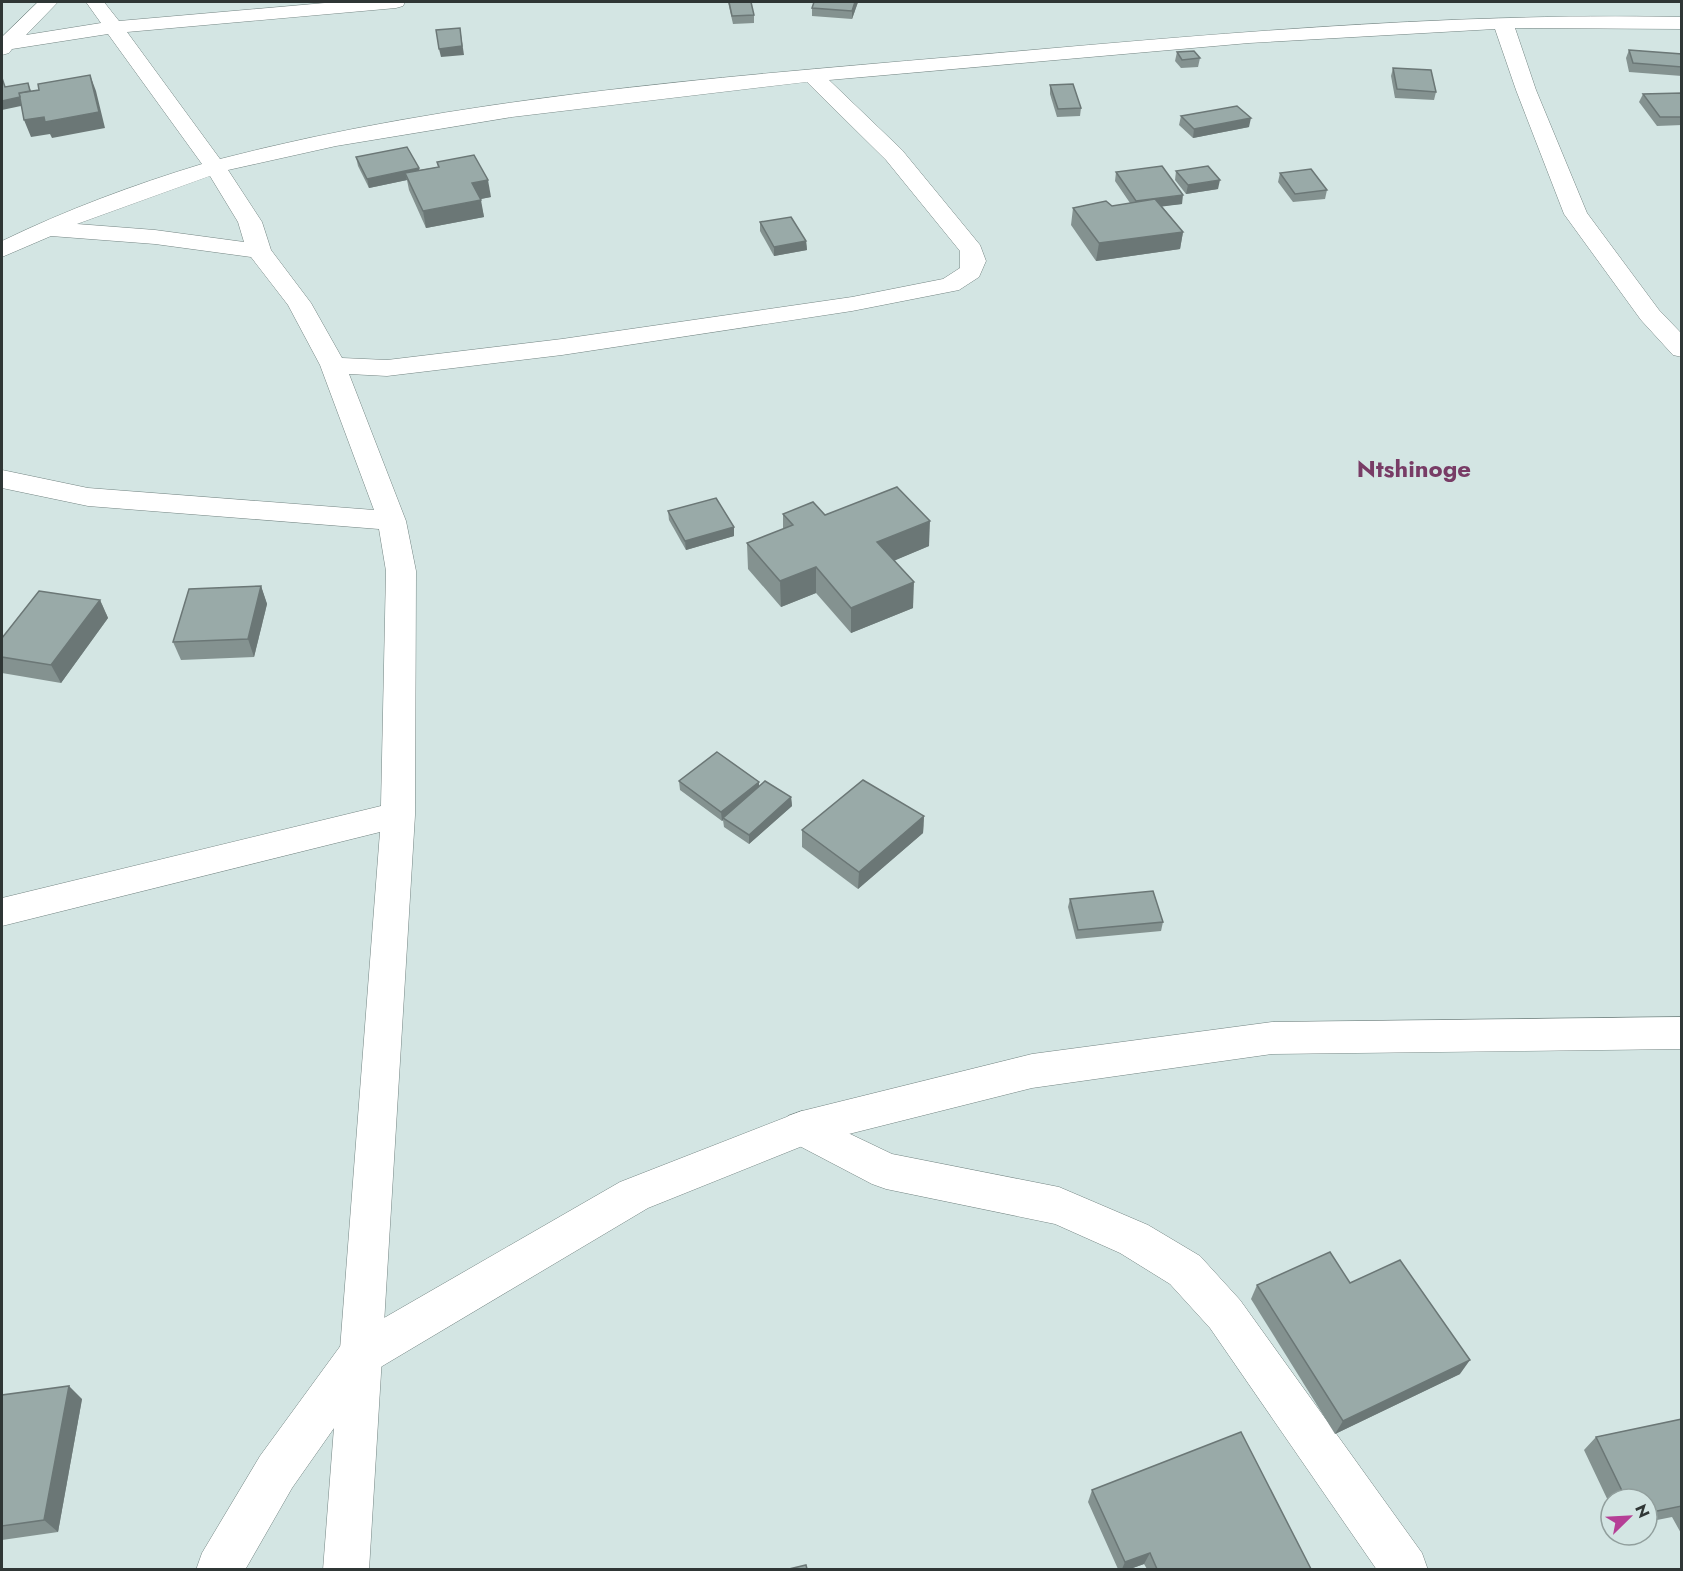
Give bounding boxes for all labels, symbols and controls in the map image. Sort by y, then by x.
district label: Ntshinoge [1357,451,1471,486]
north arrow [1599,1487,1659,1547]
text: N [1629,1501,1655,1522]

